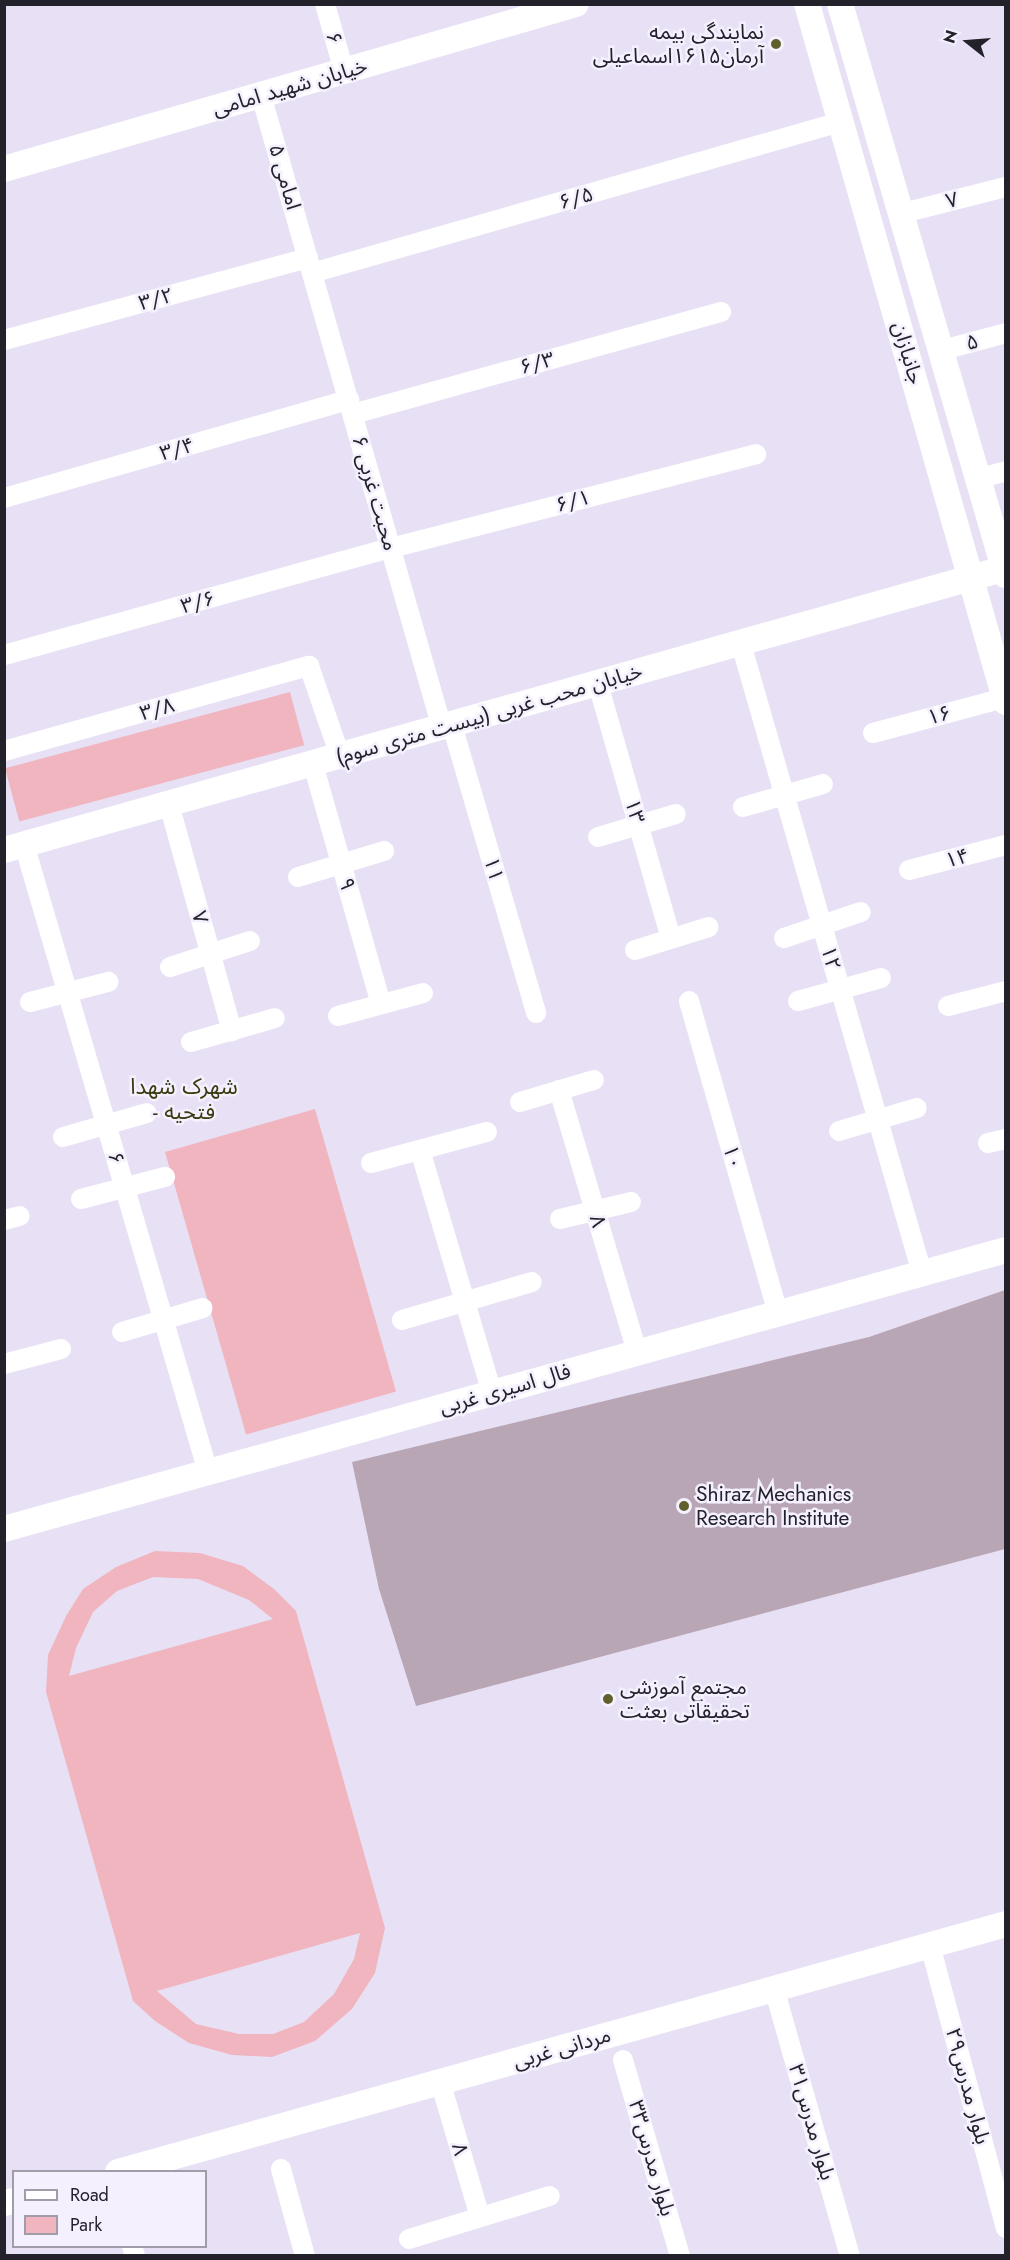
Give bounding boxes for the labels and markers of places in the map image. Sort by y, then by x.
place label: نمایندگی بیمه آرمان۱۶۱۵اسماعیلی [593,19,764,69]
marker: نمایندگی بیمه آرمان۱۶۱۵اسماعیلی [769,37,783,51]
place label: Shiraz Mechanics Research Institute [696,1481,851,1531]
marker: Shiraz Mechanics Research Institute [677,1499,691,1513]
place label: مجتمع آموزشی تحقیقاتی بعثت [620,1674,750,1724]
marker: مجتمع آموزشی تحقیقاتی بعثت [601,1692,615,1706]

